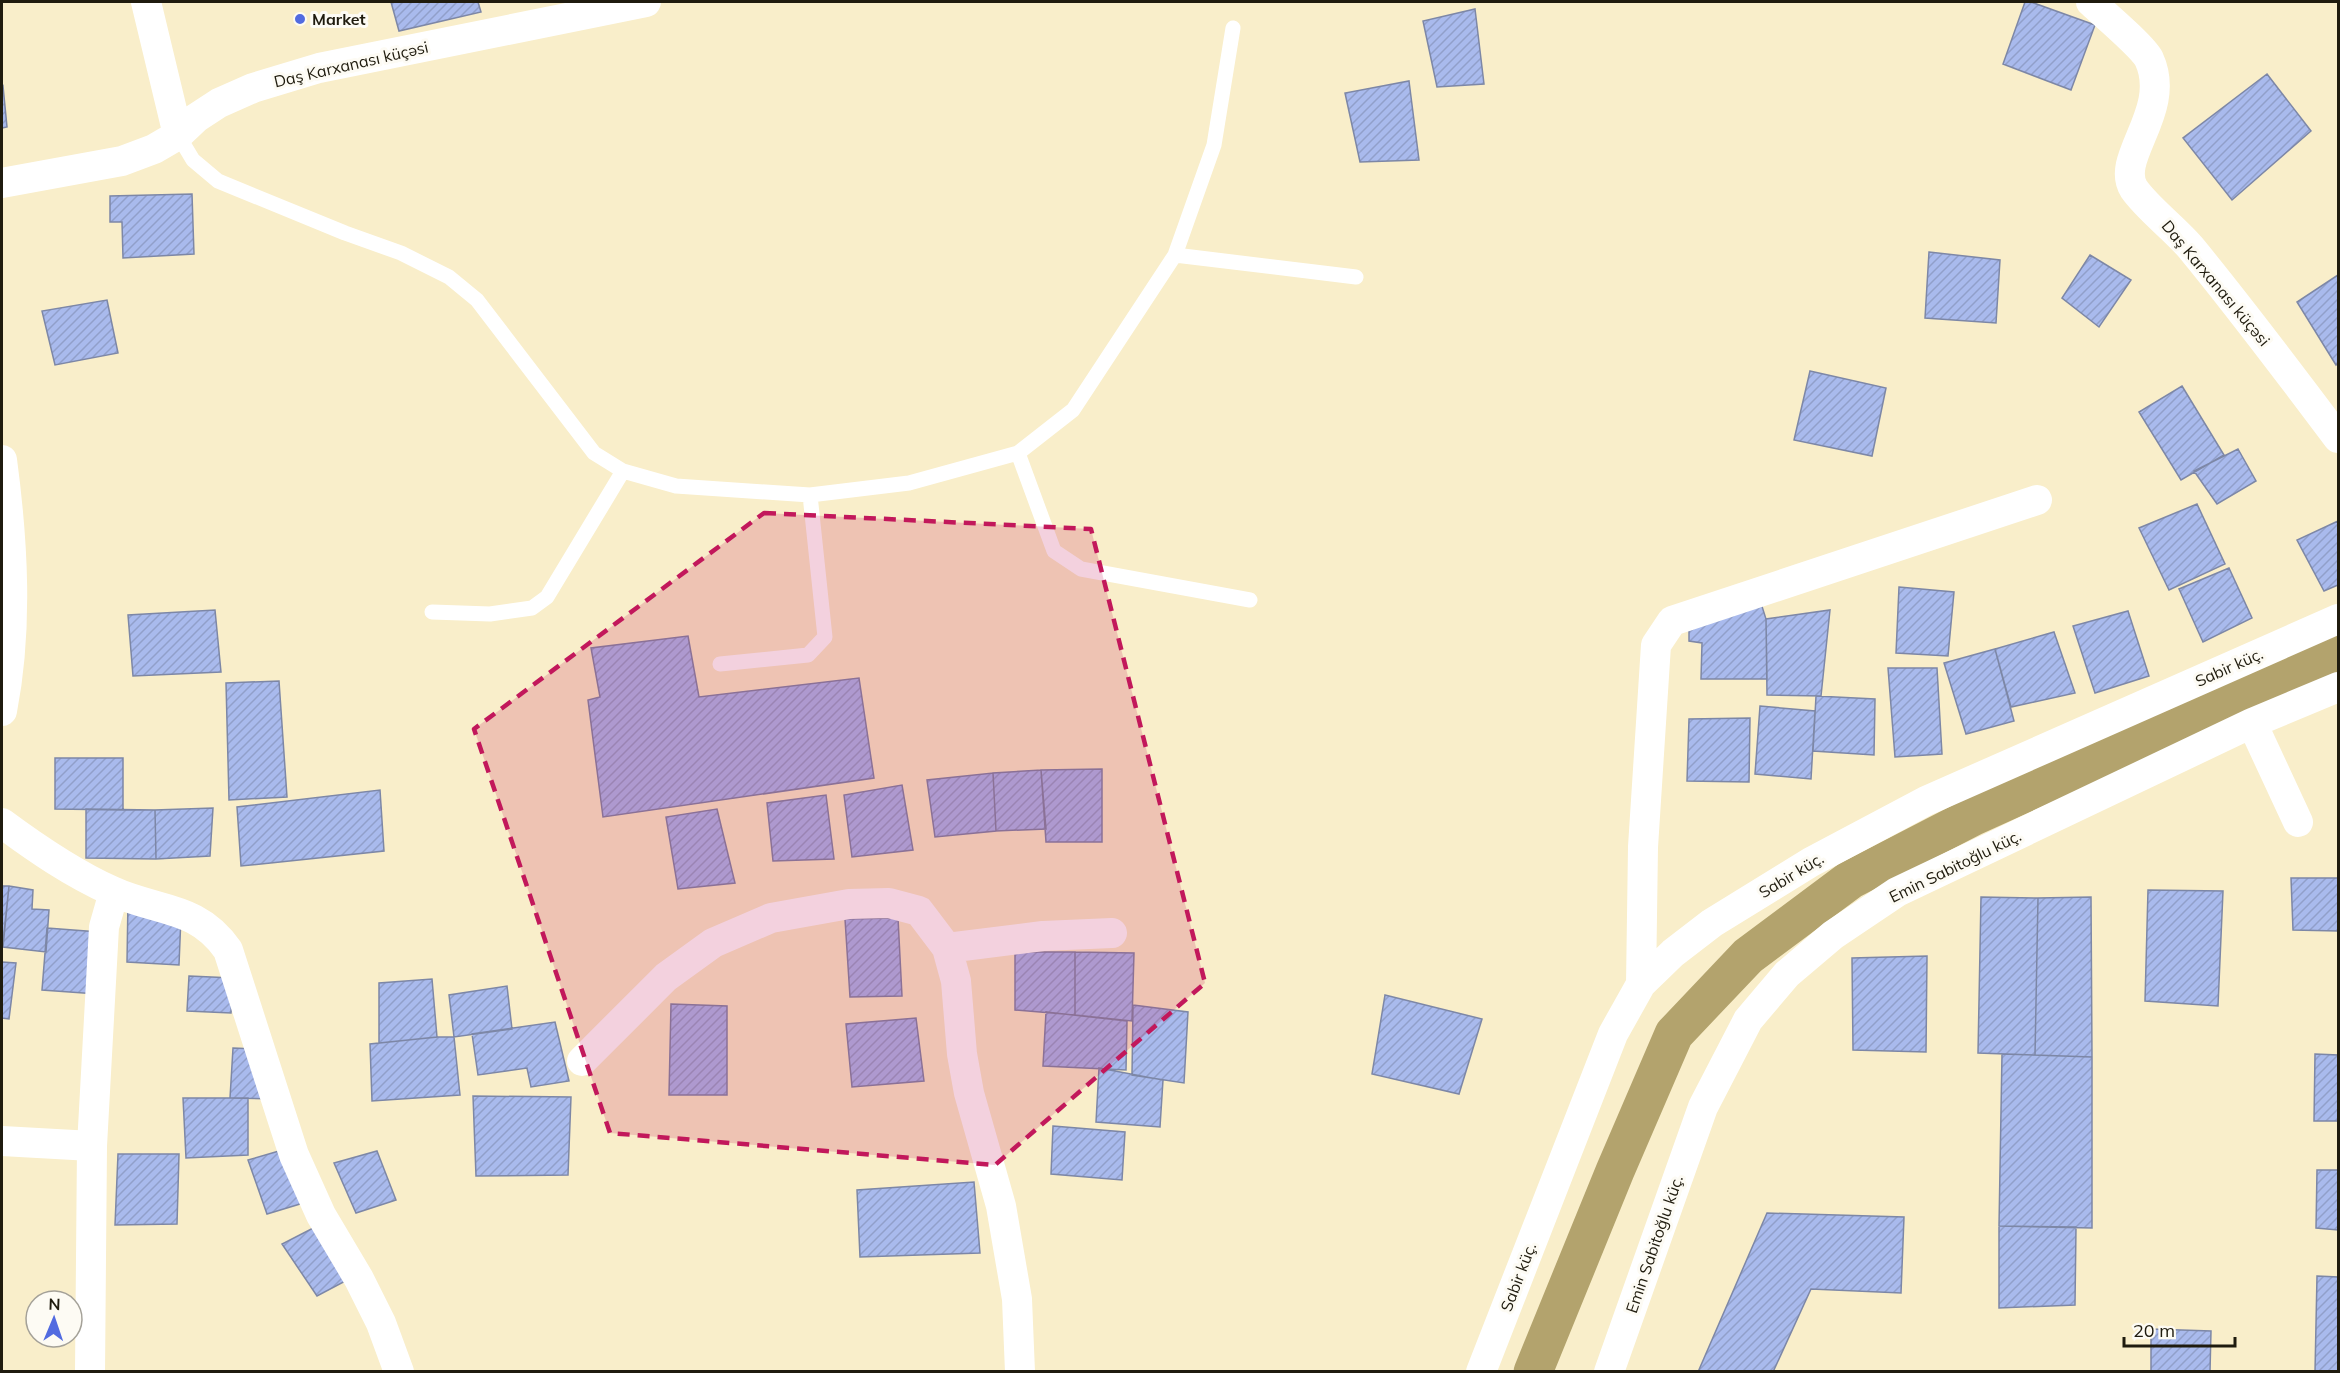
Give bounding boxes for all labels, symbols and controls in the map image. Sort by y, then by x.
place label: Market [312,9,366,29]
marker: Market [293,12,307,26]
street label: Daş Karxanası küçəsi [272,36,430,92]
street label: Daş Karxanası küçəsi [2158,216,2274,350]
street label: Sabir küç. [2192,643,2266,691]
street label: Emin Sabitoğlu küç. [1886,825,2024,907]
street label: Sabir küç. [1755,848,1827,902]
street label: Emin Sabitoğlu küç. [1621,1172,1687,1316]
street label: Sabir küç. [1496,1240,1540,1314]
north arrow [24,1289,84,1349]
text: N [48,1294,61,1314]
scale bar [2124,1310,2235,1348]
text: 20 m [2133,1319,2175,1342]

